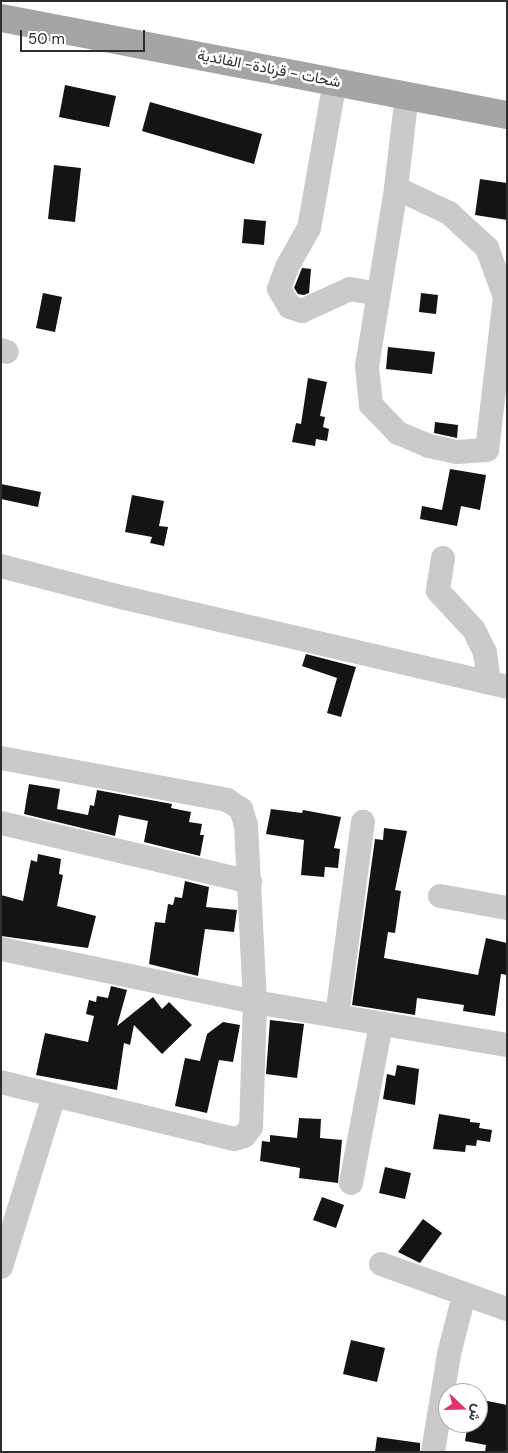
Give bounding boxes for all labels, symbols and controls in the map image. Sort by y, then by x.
scale bar [22,20,148,52]
text: 50 m [28,29,65,49]
street label: شحات - قرنادة- الفائدية [196,46,342,92]
north arrow [438,1383,488,1433]
text: ش [465,1402,487,1424]

